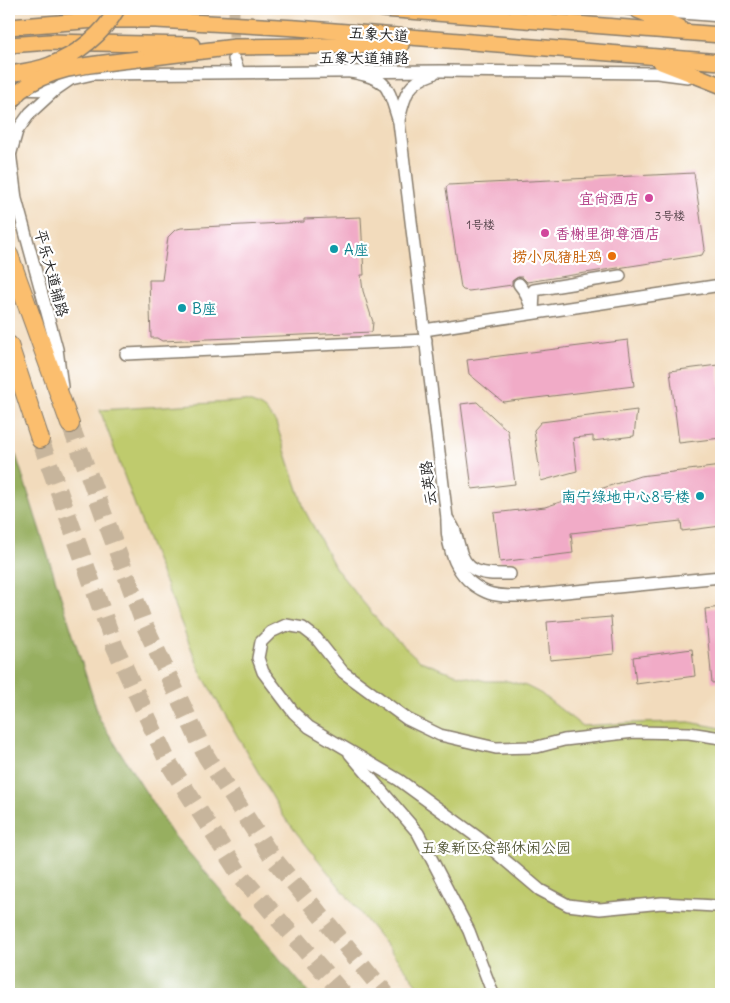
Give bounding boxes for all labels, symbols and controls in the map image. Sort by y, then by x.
street label: 五象大道 [348,22,410,46]
street label: 五象大道辅路 [319,48,409,67]
place label: 宜尚酒店 [579,189,639,208]
marker: 宜尚酒店 [643,192,655,204]
house number: 3号楼 [655,208,685,223]
house number: 1号楼 [467,217,495,232]
place label: 香榭里御尊酒店 [555,224,660,243]
street label: 平乐大道辅路 [31,227,73,319]
marker: 香榭里御尊酒店 [539,227,551,239]
place label: A座 [344,240,369,259]
marker: A座 [328,243,340,255]
place label: 捞小凤猪肚鸡 [512,247,602,266]
marker: 捞小凤猪肚鸡 [606,250,618,262]
place label: B座 [192,299,217,318]
marker: B座 [176,302,188,314]
street label: 云英路 [416,460,440,506]
place label: 南宁绿地中心8号楼 [561,487,690,506]
marker: 南宁绿地中心8号楼 [694,490,706,502]
park label: 五象新区总部休闲公园 [421,838,571,857]

